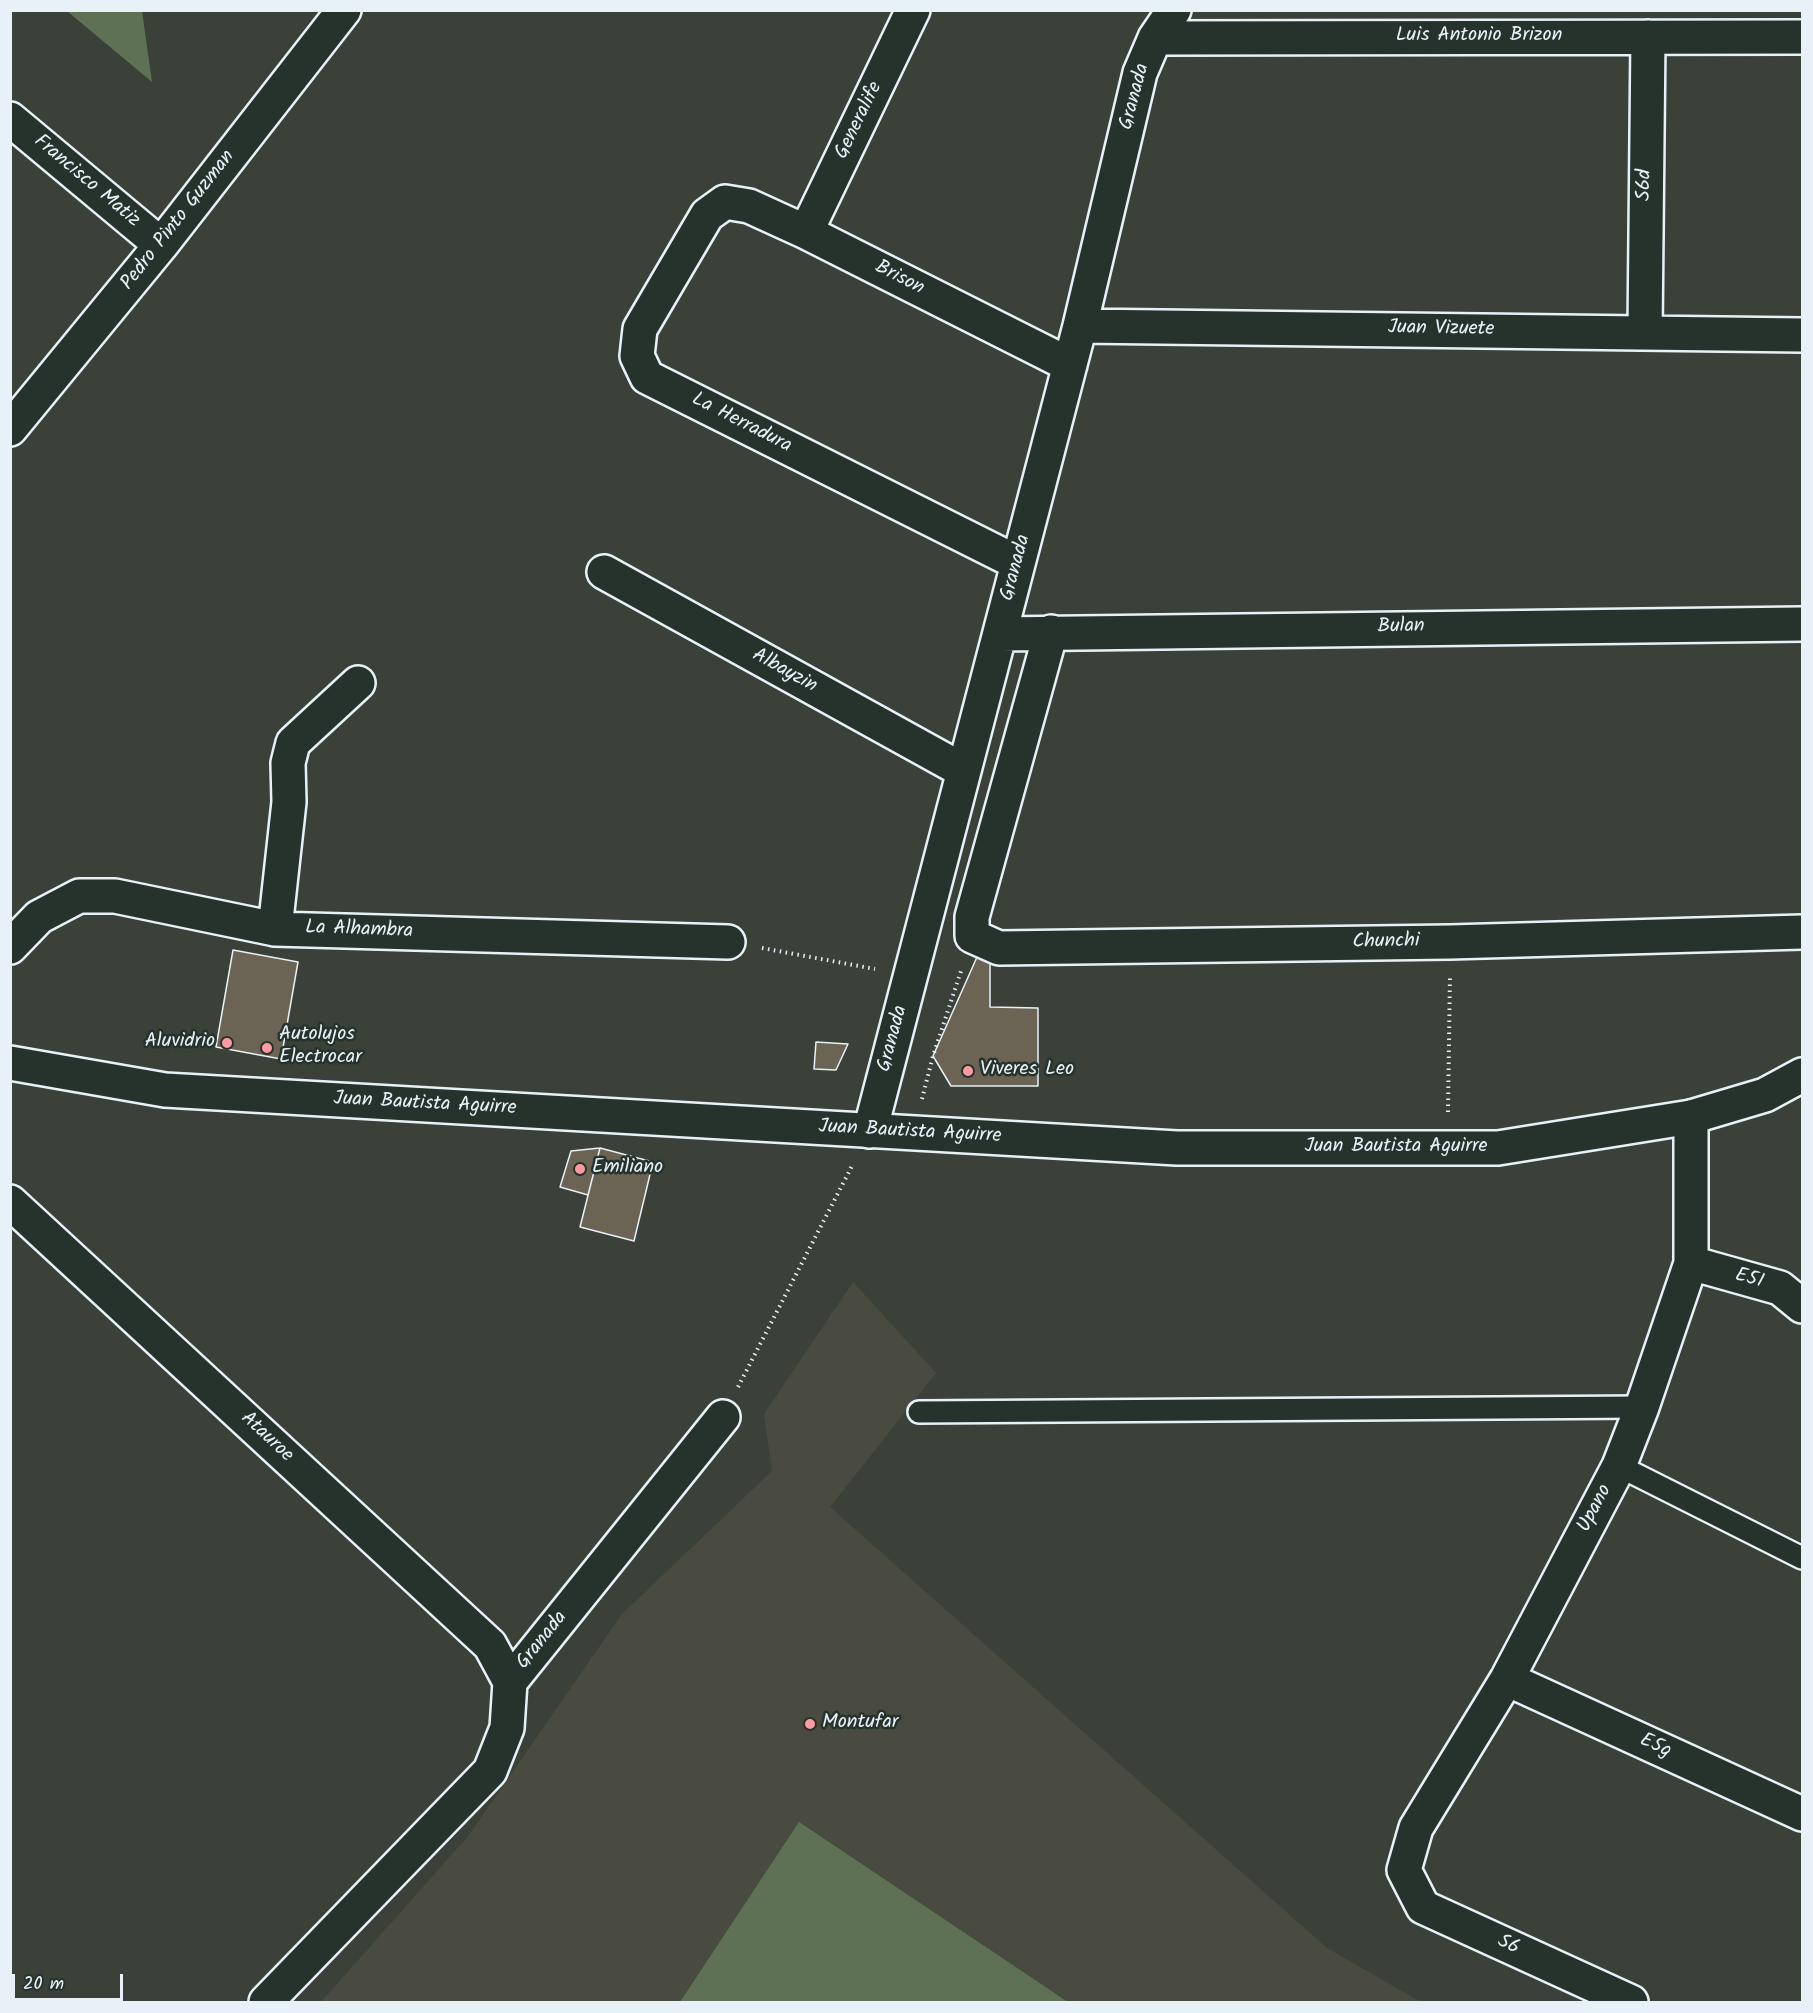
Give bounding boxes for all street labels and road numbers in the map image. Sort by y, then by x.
street label: Luis Antonio Brizon [1396,25,1562,49]
street label: Granada [1116,61,1156,133]
street label: Generalife [831,78,889,164]
street label: Francisco Matiz [28,130,144,234]
street label: Pedro Pinto Guzman [117,146,241,296]
street label: S6d [1634,169,1658,201]
street label: Brison [870,256,928,302]
street label: Juan Vizuete [1387,317,1495,343]
street label: La Herradura [687,389,795,459]
street label: Granada [997,532,1037,604]
street label: Bulan [1377,616,1425,640]
street label: Albayzin [747,644,821,700]
street label: La Alhambra [305,917,413,945]
street label: Chunchi [1352,930,1420,956]
street label: Granada [874,1003,914,1075]
street label: Juan Bautista Aguirre [333,1088,517,1122]
street label: Juan Bautista Aguirre [818,1116,1002,1150]
street label: Juan Bautista Aguirre [1304,1136,1488,1160]
street label: E5I [1732,1265,1766,1295]
street label: Atauroe [235,1408,297,1468]
street label: Upano [1574,1481,1618,1537]
street label: Granada [512,1607,574,1675]
street label: E5g [1635,1729,1675,1765]
street label: S6 [1493,1931,1523,1961]

